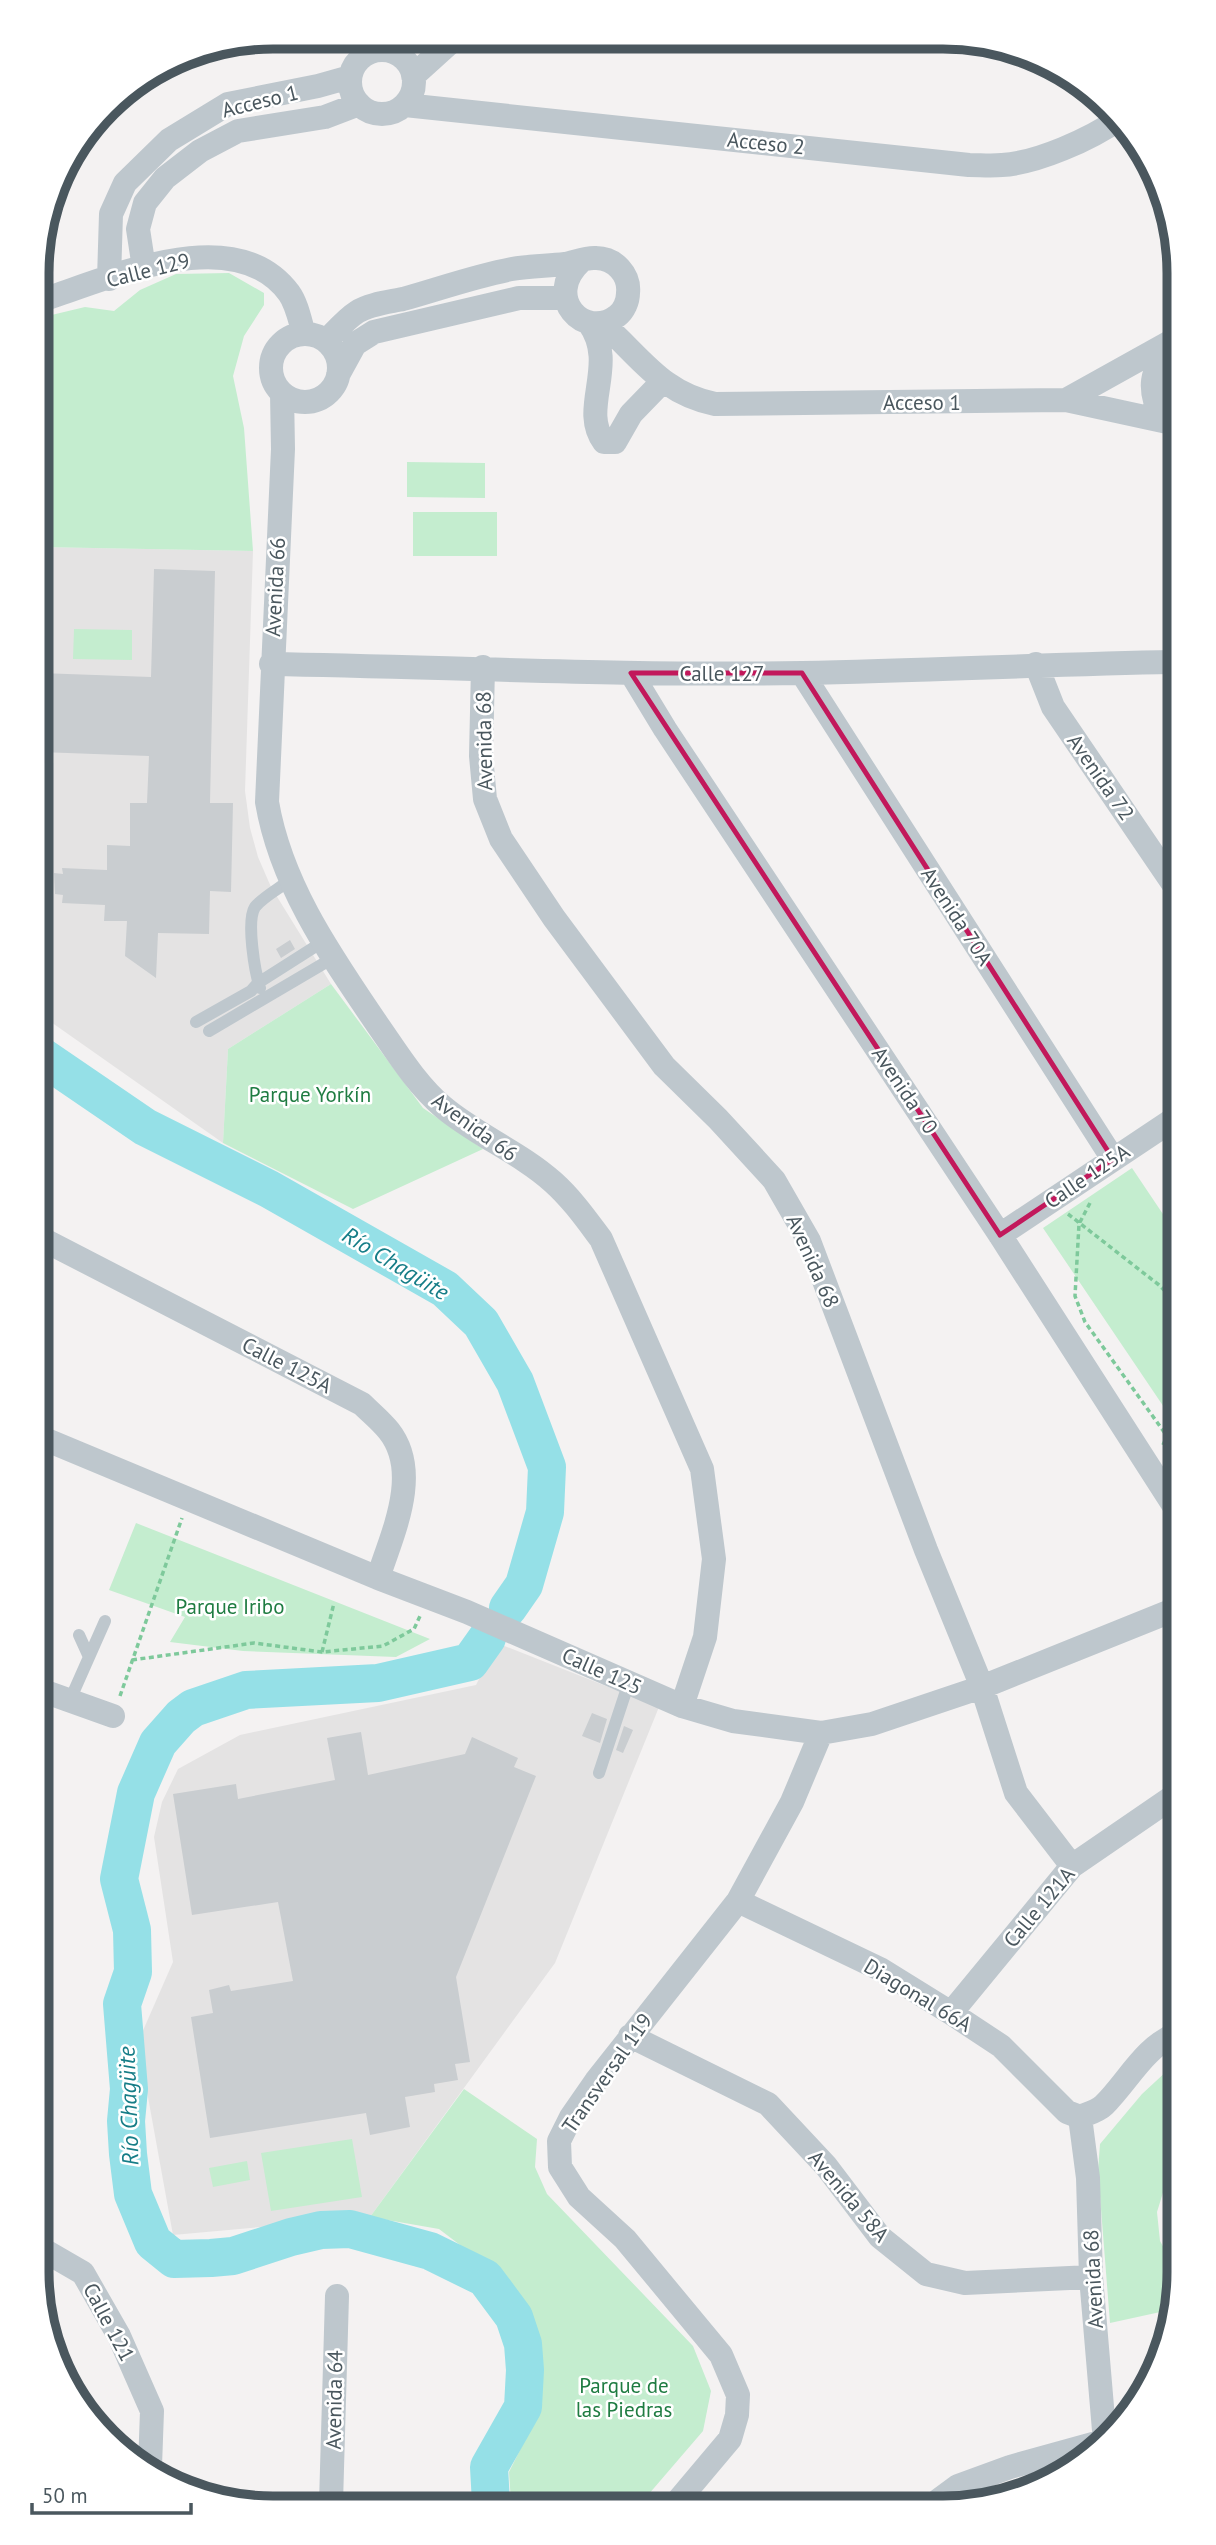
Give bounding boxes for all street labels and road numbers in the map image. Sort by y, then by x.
street label: Acceso 1 [219,78,301,124]
street label: Acceso 2 [726,126,806,160]
street label: Calle 129 [104,247,192,293]
street label: Acceso 1 [883,389,961,416]
street label: Avenida 66 [259,537,291,637]
street label: Calle 127 [680,660,764,687]
street label: Avenida 68 [470,691,498,791]
street label: Avenida 72 [1061,729,1141,825]
street label: Avenida 70A [915,862,999,971]
street label: Avenida 70 [866,1041,944,1139]
street label: Avenida 66 [427,1087,523,1167]
street label: Calle 125A [1039,1137,1135,1214]
street label: Avenida 68 [780,1210,846,1312]
street label: Calle 125A [238,1331,337,1399]
street label: Calle 125 [558,1641,646,1701]
street label: Calle 121A [997,1861,1081,1953]
street label: Diagonal 66A [859,1952,977,2038]
street label: Transversal 119 [556,2008,658,2138]
street label: Avenida 58A [803,2145,896,2248]
street label: Avenida 68 [1077,2229,1109,2329]
street label: Calle 121 [77,2278,141,2366]
street label: Avenida 64 [320,2350,348,2450]

